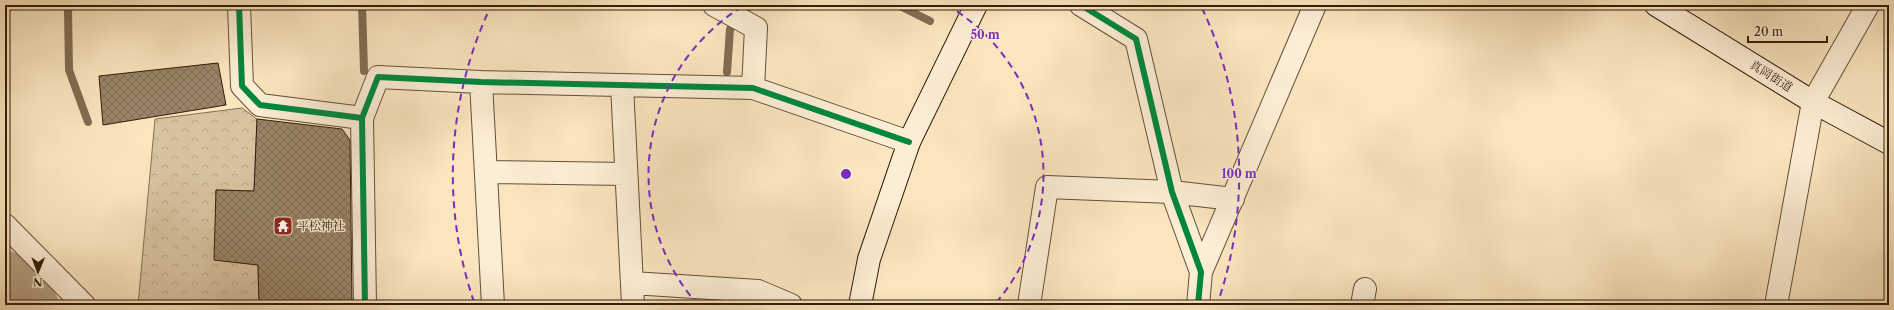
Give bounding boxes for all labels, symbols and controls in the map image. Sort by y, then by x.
scale bar [1748,18,1827,44]
text: 20 m [1754,24,1783,39]
text: 50 m [970,27,1000,42]
street label: 真岡街道 [1747,56,1796,95]
text: 100 m [1221,166,1257,181]
centre of rings [839,167,853,181]
temple icon: 平松神社 [272,215,294,237]
place label: 平松神社 [297,218,345,233]
north arrow [18,252,58,292]
text: N [32,275,43,289]

